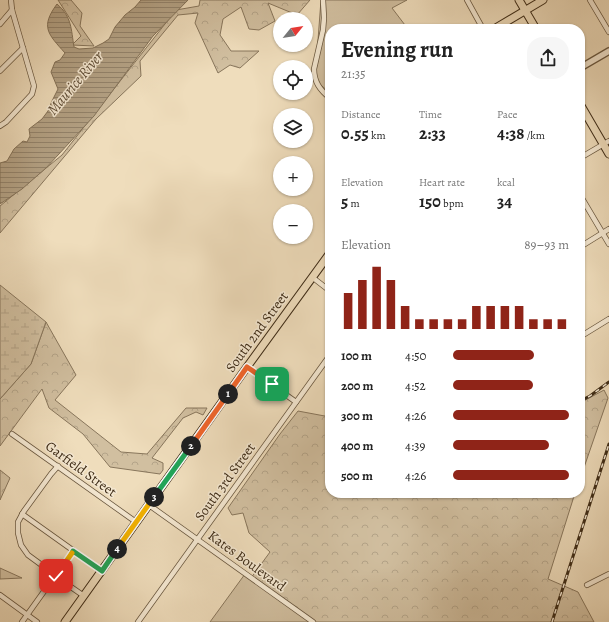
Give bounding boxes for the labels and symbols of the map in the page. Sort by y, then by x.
north arrow [273,12,313,52]
water label: Maurice River [42,46,108,119]
street label: South 2nd Street [221,287,293,376]
pin [255,367,289,401]
pin: 1 [218,384,238,404]
pin: 2 [181,436,201,456]
street label: Garfield Street [42,437,121,502]
street label: South 3rd Street [190,439,260,525]
pin: 3 [144,487,164,507]
street label: Kates Boulevard [204,526,290,596]
pin: 4 [107,539,127,559]
pin [39,559,73,593]

